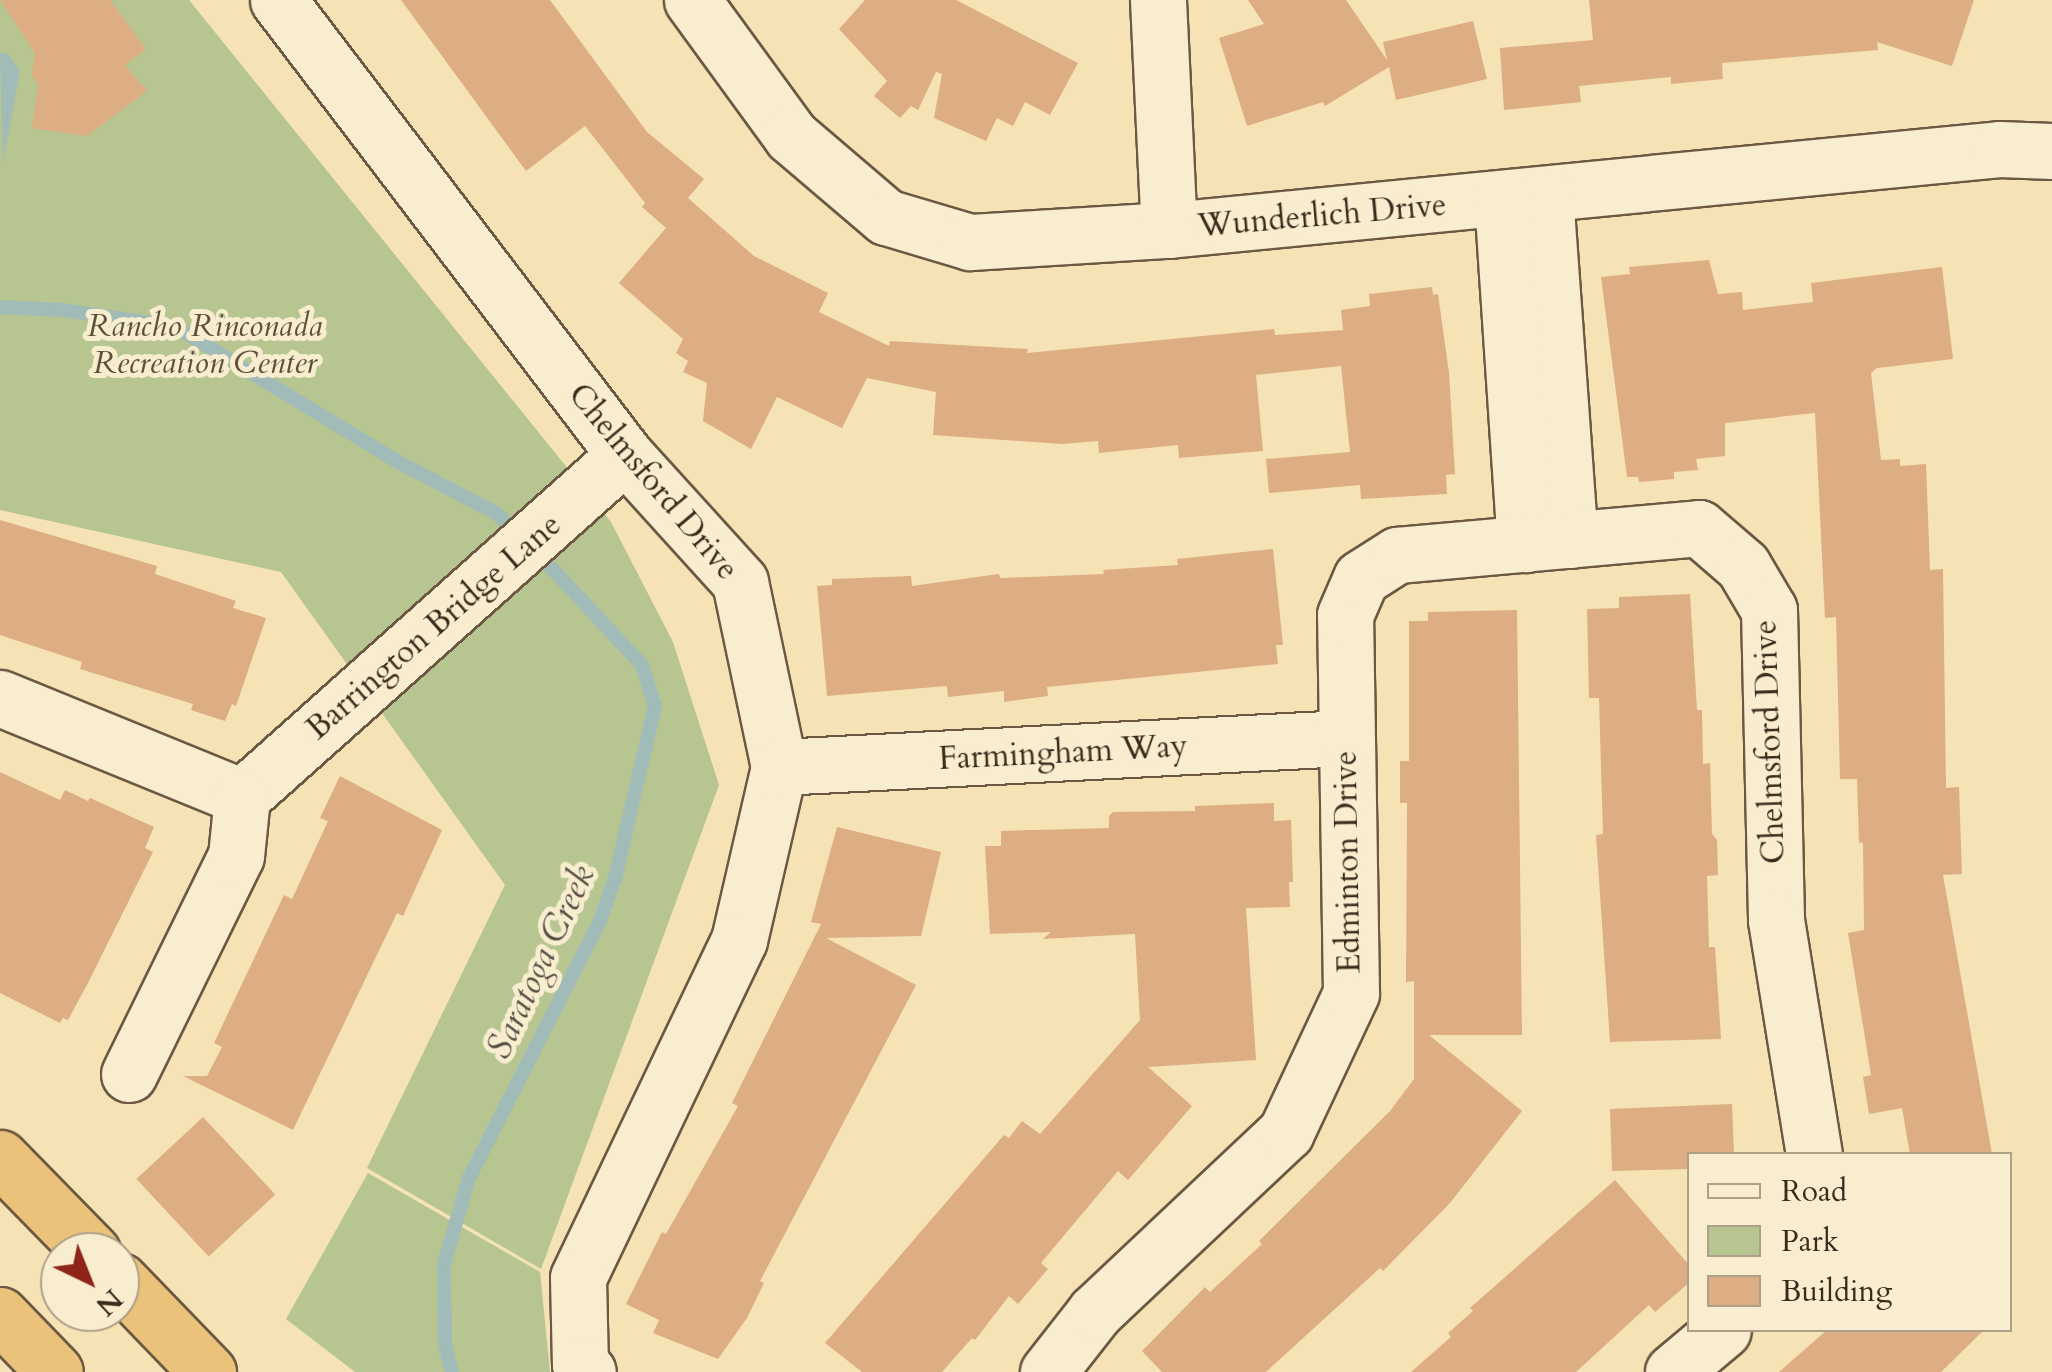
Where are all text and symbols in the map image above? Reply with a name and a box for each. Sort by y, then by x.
street label: Wunderlich Drive [1196,186,1448,246]
park label: Rancho Rinconada Recreation Center [87,308,323,383]
street label: Chelmsford Drive [560,376,746,588]
street label: Barrington Bridge Lane [299,506,569,748]
street label: Chelmsford Drive [1747,619,1793,865]
street label: Farmingham Way [938,727,1188,779]
street label: Edminton Drive [1327,750,1369,974]
water label: Saratoga Creek [478,859,604,1065]
legend [1687,1152,2012,1332]
text: Road [1781,1171,1847,1212]
text: Park [1781,1221,1839,1262]
north arrow [40,1232,140,1332]
text: Building [1781,1271,1892,1312]
text: N [87,1280,131,1325]

